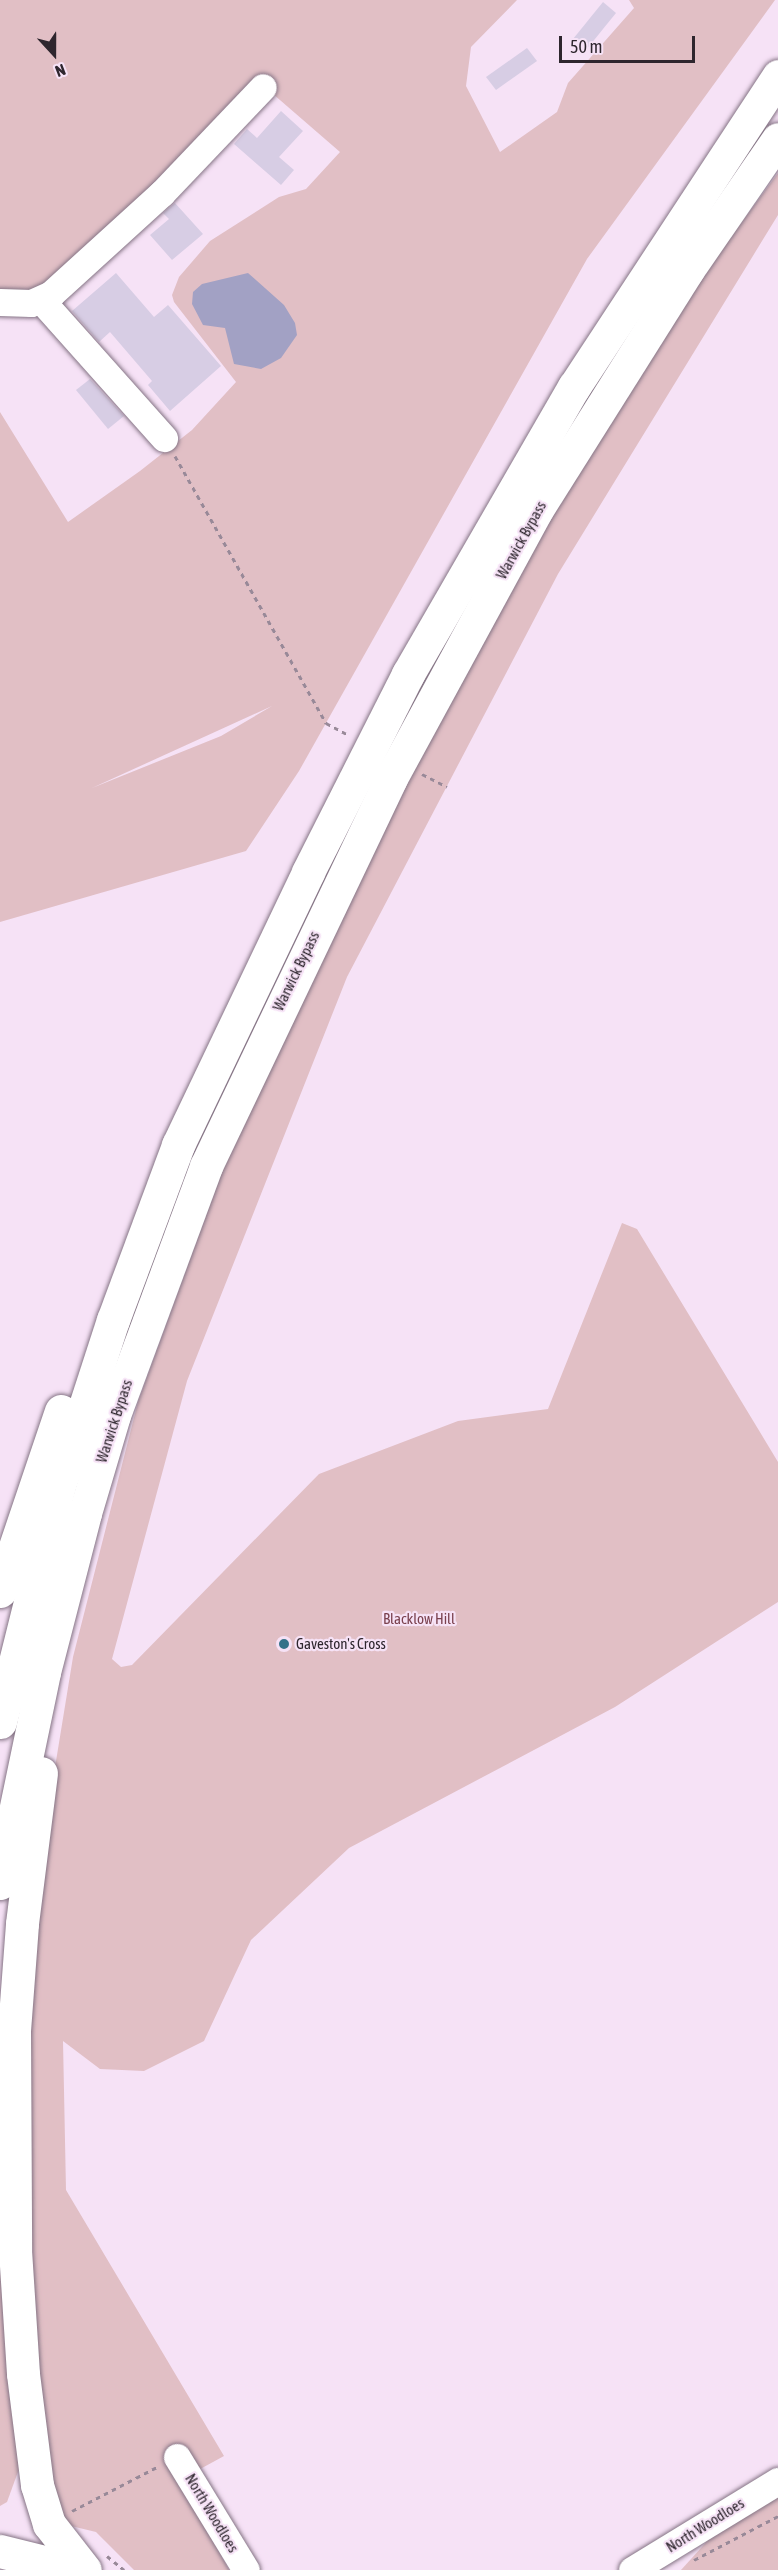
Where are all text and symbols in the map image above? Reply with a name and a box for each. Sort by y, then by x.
north arrow [24,24,84,84]
scale bar [562,24,698,62]
text: 50 m [570,36,602,57]
text: N [53,61,68,81]
street label: Warwick Bypass [492,498,550,582]
street label: Warwick Bypass [269,928,323,1014]
street label: Warwick Bypass [92,1377,136,1465]
park label: Blacklow Hill [383,1610,455,1628]
place label: Gaveston's Cross [296,1635,386,1653]
marker: Gaveston's Cross [277,1637,291,1651]
street label: North Woodloes [182,2470,242,2556]
street label: North Woodloes [663,2494,747,2556]

